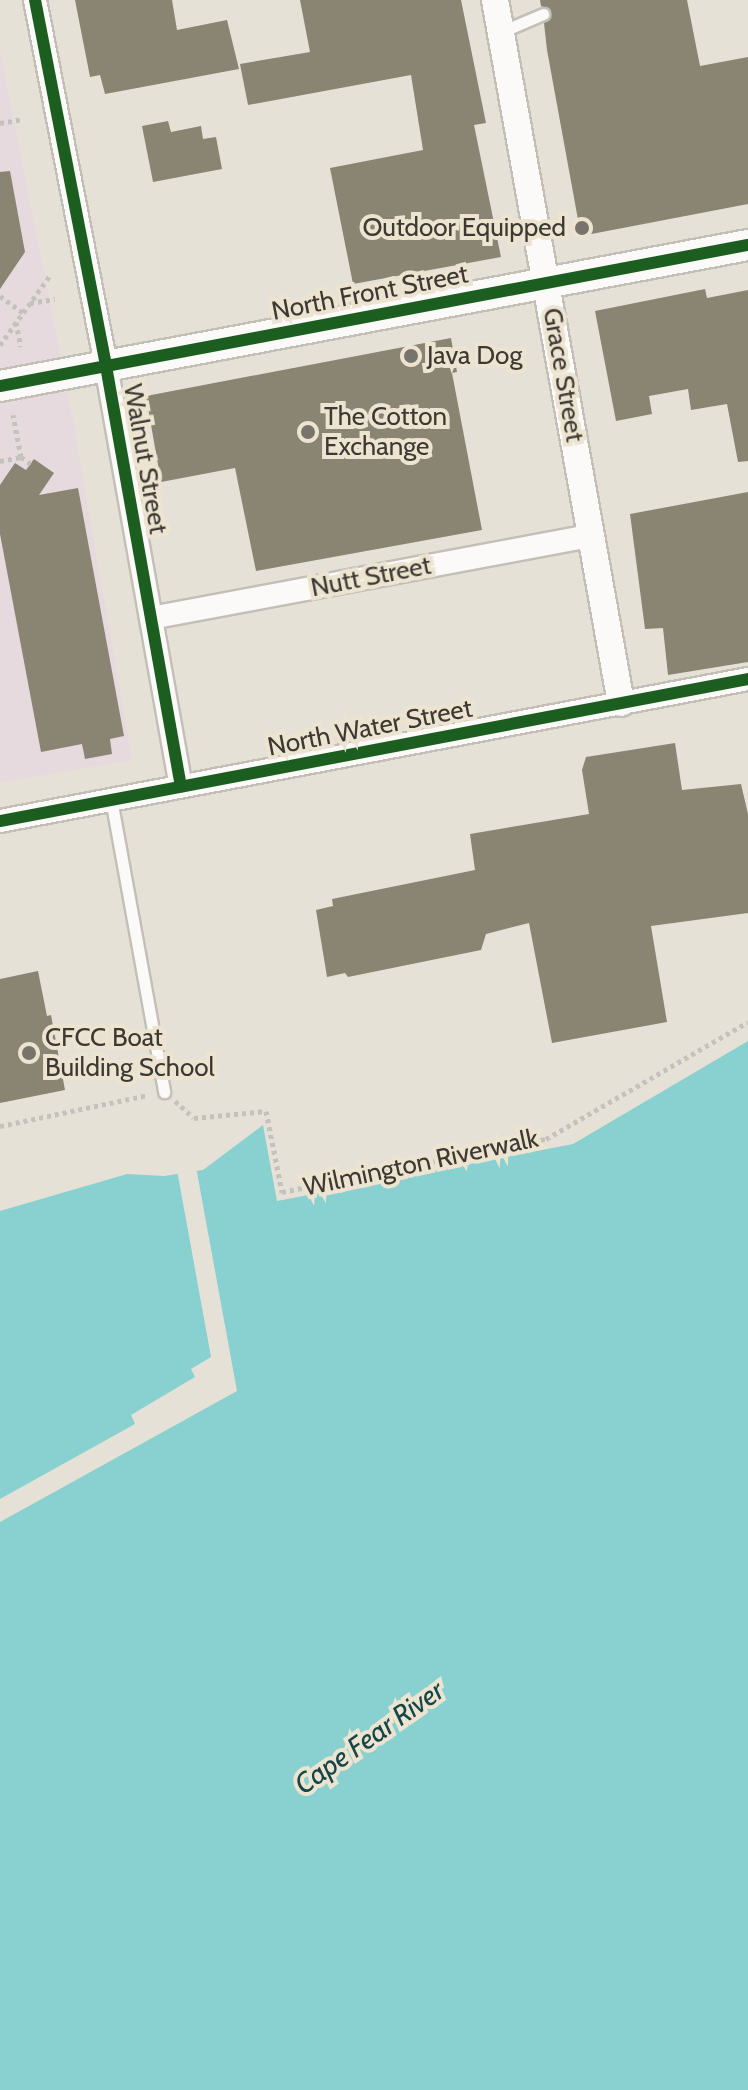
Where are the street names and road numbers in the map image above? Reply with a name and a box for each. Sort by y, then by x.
street label: North Front Street [269,259,471,327]
street label: Grace Street [536,306,590,444]
street label: Walnut Street [116,382,174,536]
street label: Nutt Street [308,550,434,604]
street label: North Water Street [265,693,475,763]
street label: Wilmington Riverwalk [301,1123,541,1203]

